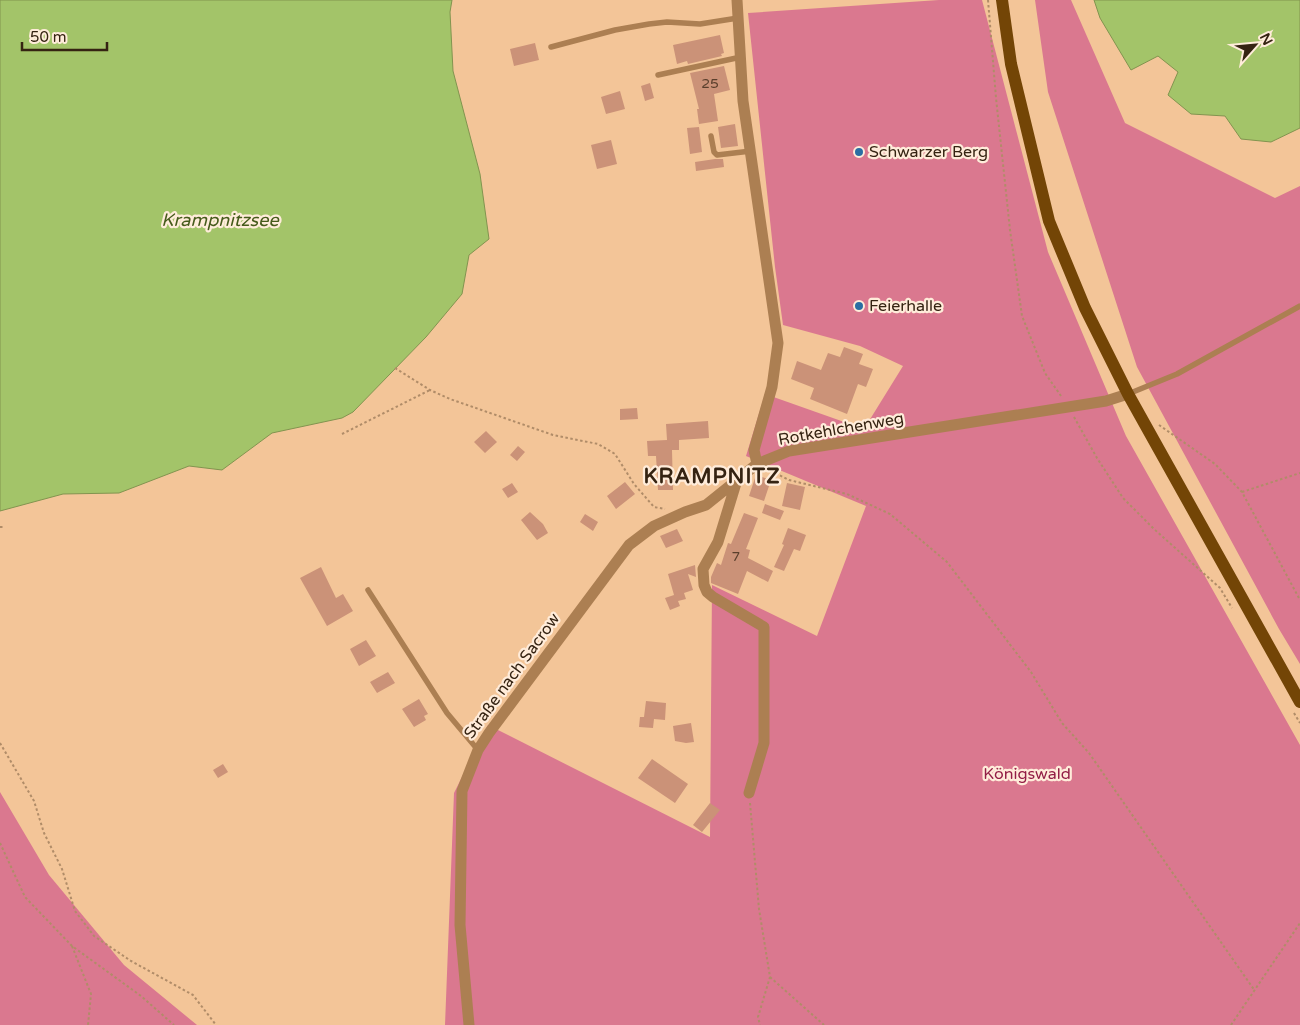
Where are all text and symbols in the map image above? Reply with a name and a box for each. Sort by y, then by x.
scale bar [22,20,108,52]
north arrow [1230,20,1280,70]
text: 50 m [30,28,67,46]
text: N [1256,30,1276,48]
house number: 25 [701,75,719,92]
place label: Schwarzer Berg [869,142,988,162]
marker: Schwarzer Berg [853,146,865,158]
water label: Krampnitzsee [161,209,279,231]
place label: Feierhalle [869,296,942,316]
marker: Feierhalle [853,300,865,312]
street label: Rotkehlchenweg [777,408,905,450]
district label: KRAMPNITZ [643,464,781,489]
house number: 7 [732,548,740,565]
street label: Straße nach Sacrow [460,609,564,743]
park label: Königswald [983,764,1071,784]

